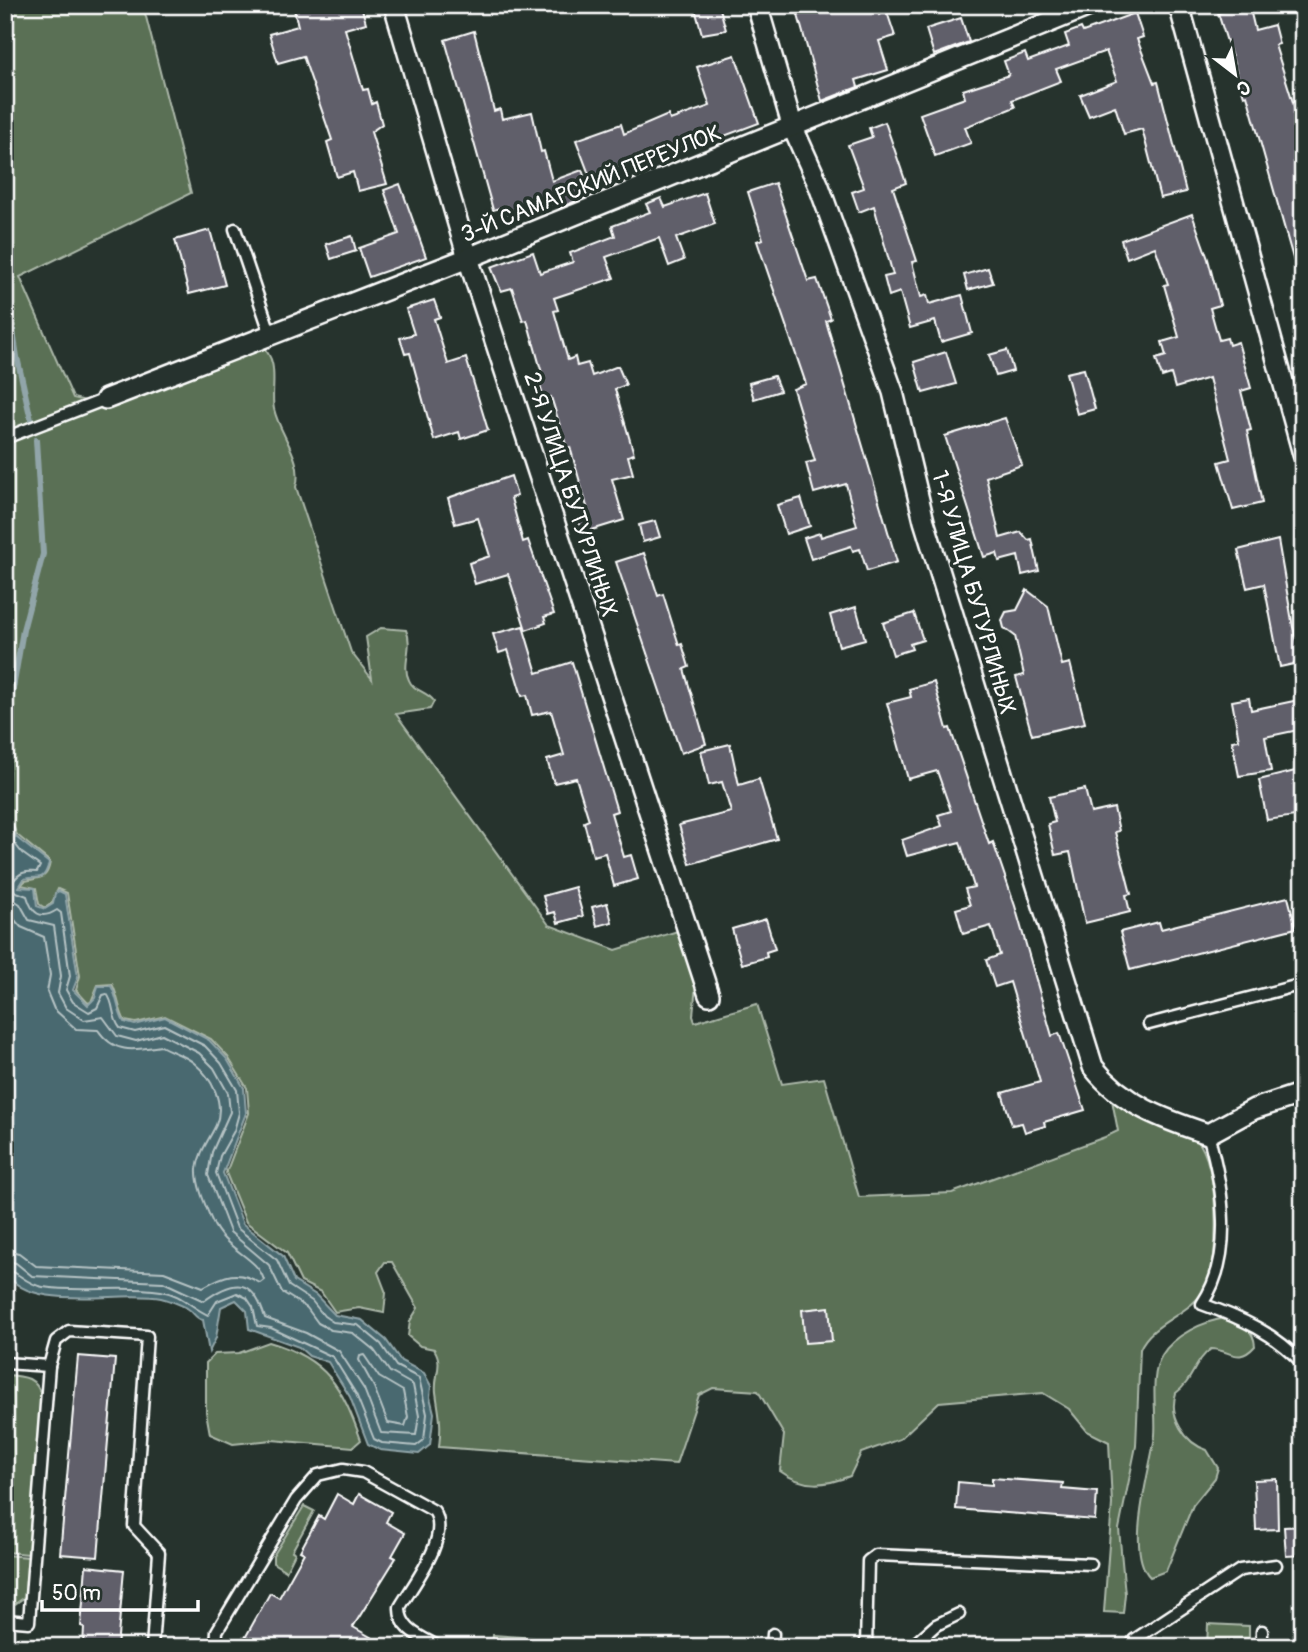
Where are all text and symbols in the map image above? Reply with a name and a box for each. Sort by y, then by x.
north arrow [1200,38,1270,108]
text: С [1232,74,1254,101]
street label: 3-Й САМАРСКИЙ ПЕРЕУЛОК [457,118,726,249]
street label: 2-Я УЛИЦА БУТУРЛИНЫХ [517,368,624,620]
street label: 1-Я УЛИЦА БУТУРЛИНЫХ [925,467,1022,717]
scale bar [42,1568,198,1612]
text: 50 m [52,1580,101,1607]

